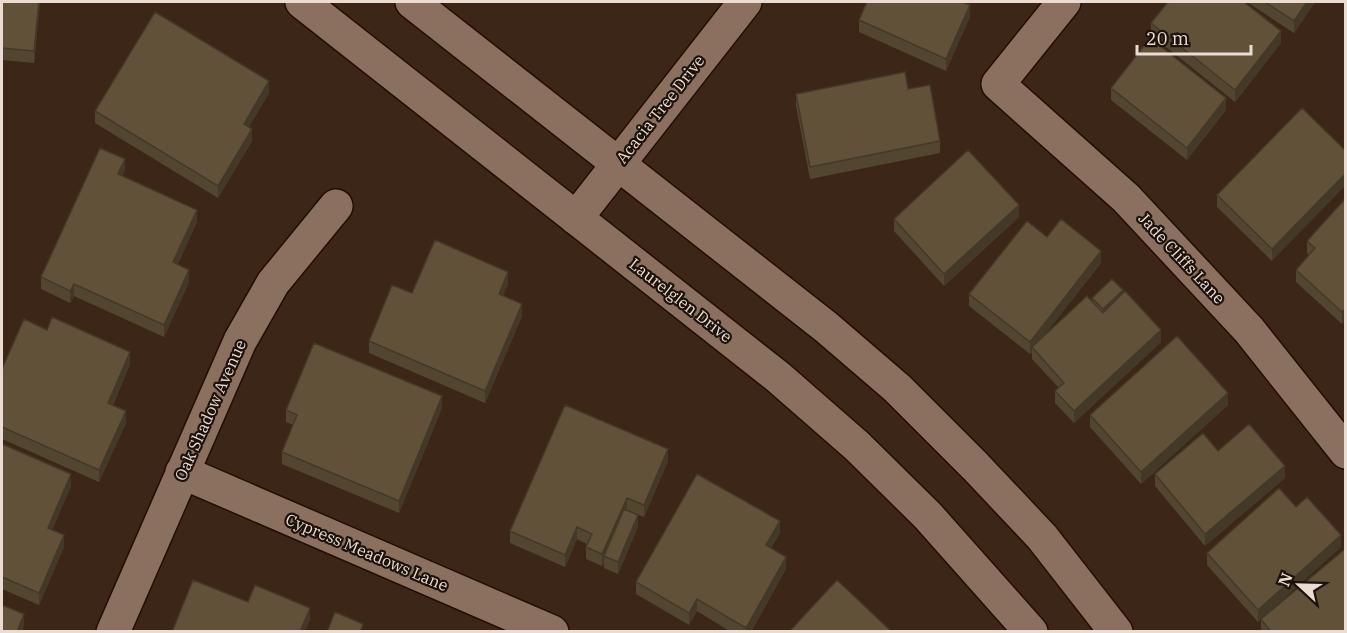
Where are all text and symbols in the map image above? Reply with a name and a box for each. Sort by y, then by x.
scale bar [1137,18,1251,56]
text: 20 m [1146,27,1189,50]
street label: Acacia Tree Drive [611,51,709,167]
street label: Jade Cliffs Lane [1135,208,1229,308]
street label: Laurelglen Drive [626,254,736,346]
street label: Oak Shadow Avenue [170,336,250,484]
street label: Cypress Meadows Lane [283,509,451,595]
north arrow [1269,555,1329,615]
text: N [1273,570,1297,589]

